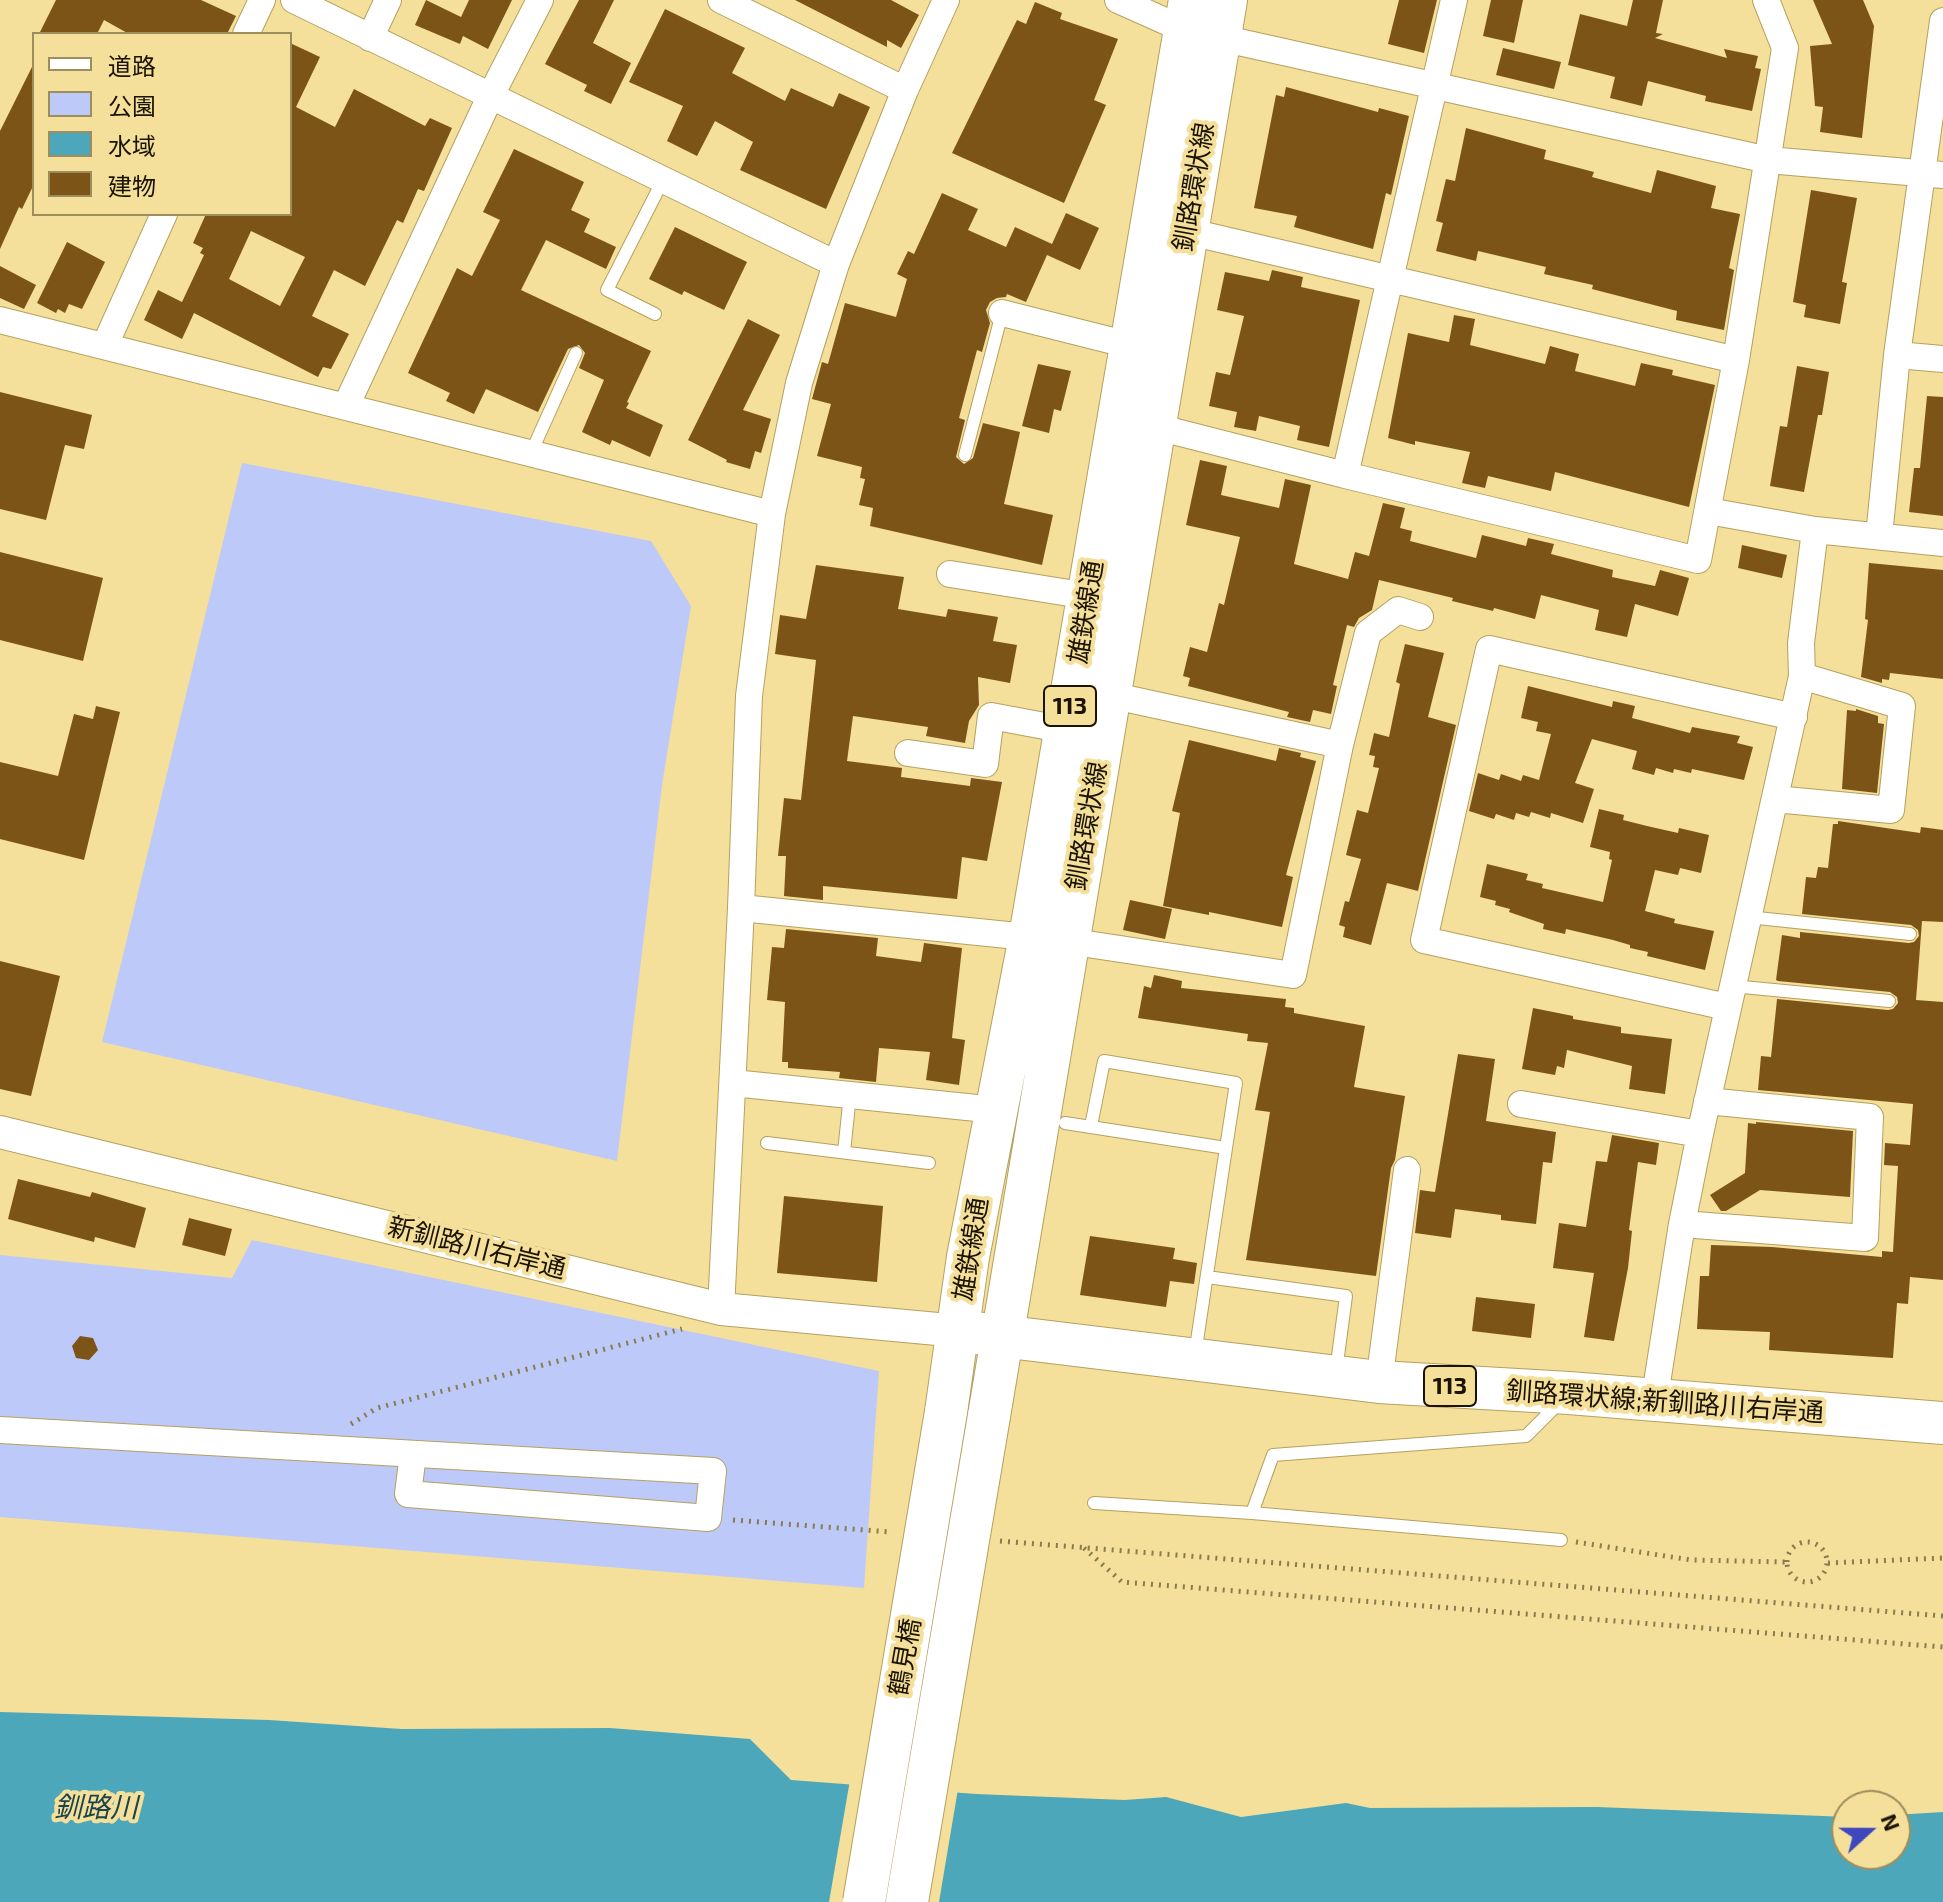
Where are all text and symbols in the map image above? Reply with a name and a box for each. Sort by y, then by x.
legend [32,32,292,216]
text: 道路 [108,51,156,80]
text: 公園 [108,91,156,120]
street label: 釧路環状線 [1167,120,1221,254]
text: 水域 [108,131,156,160]
text: 建物 [108,171,156,200]
street label: 雄鉄線通 [1062,558,1110,666]
road number: 113 [1044,686,1096,726]
street label: 釧路環状線 [1060,759,1114,893]
street label: 雄鉄線通 [947,1195,995,1303]
street label: 新釧路川右岸通 [385,1211,569,1285]
road number: 113 [1424,1366,1476,1406]
street label: 釧路環状線;新釧路川右岸通 [1505,1375,1825,1429]
street label: 鶴見橋 [883,1616,927,1698]
north arrow [1831,1790,1911,1870]
water label: 釧路川 [54,1791,138,1825]
text: N [1877,1810,1907,1834]

